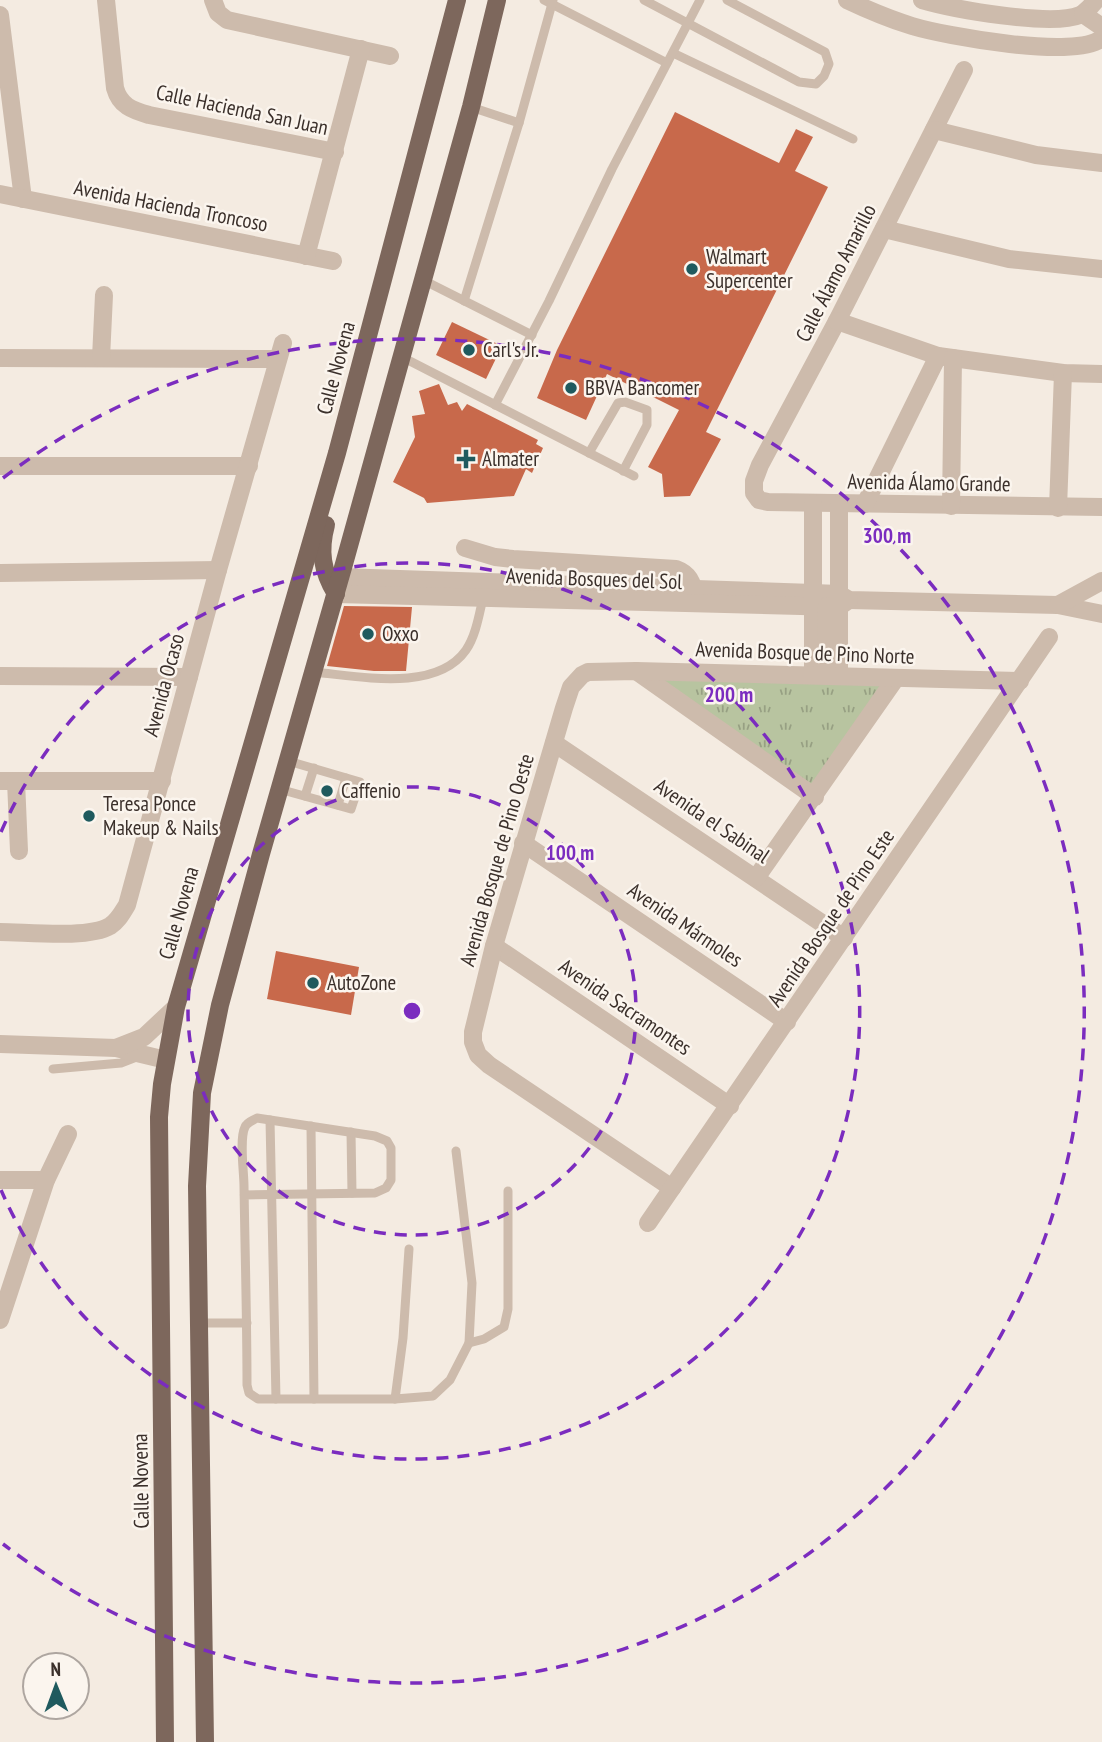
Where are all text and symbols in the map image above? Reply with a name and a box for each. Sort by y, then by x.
street label: Calle Hacienda San Juan [154,78,331,141]
street label: Avenida Hacienda Troncoso [72,173,270,238]
street label: Calle Álamo Amarillo [789,199,882,346]
place label: Walmart Supercenter [706,243,793,294]
marker: Walmart Supercenter [684,261,700,277]
street label: Calle Novena [310,318,361,417]
place label: Carl's Jr. [483,336,539,363]
marker: Carl's Jr. [461,342,477,358]
place label: BBVA Bancomer [585,374,699,401]
marker: BBVA Bancomer [563,380,579,396]
place label: Almater [482,445,539,472]
marker: Almater [456,449,476,469]
street label: Avenida Álamo Grande [847,468,1011,497]
text: 300 m [863,522,911,549]
street label: Avenida Bosques del Sol [505,562,683,595]
place label: Oxxo [382,620,419,647]
marker: Oxxo [360,626,376,642]
street label: Avenida Ocaso [137,630,190,739]
street label: Avenida Bosque de Pino Norte [695,635,915,670]
text: 200 m [705,681,753,708]
street label: Avenida Bosque de Pino Oeste [453,751,540,969]
street label: Avenida el Sabinal [649,772,775,869]
place label: Caffenio [341,777,401,804]
marker: Caffenio [319,783,335,799]
place label: Teresa Ponce Makeup & Nails [103,790,219,841]
marker: Teresa Ponce Makeup & Nails [81,808,97,824]
street label: Avenida Bosque de Pino Este [761,824,900,1012]
text: 100 m [546,839,594,866]
street label: Calle Novena [152,863,205,962]
street label: Avenida Mármoles [623,876,748,973]
street label: Avenida Sacramontes [554,952,697,1061]
place label: AutoZone [327,969,396,996]
marker: AutoZone [305,975,321,991]
centre of rings [400,999,424,1023]
street label: Calle Novena [126,1433,155,1529]
north arrow [21,1651,91,1721]
text: N [50,1657,61,1681]

